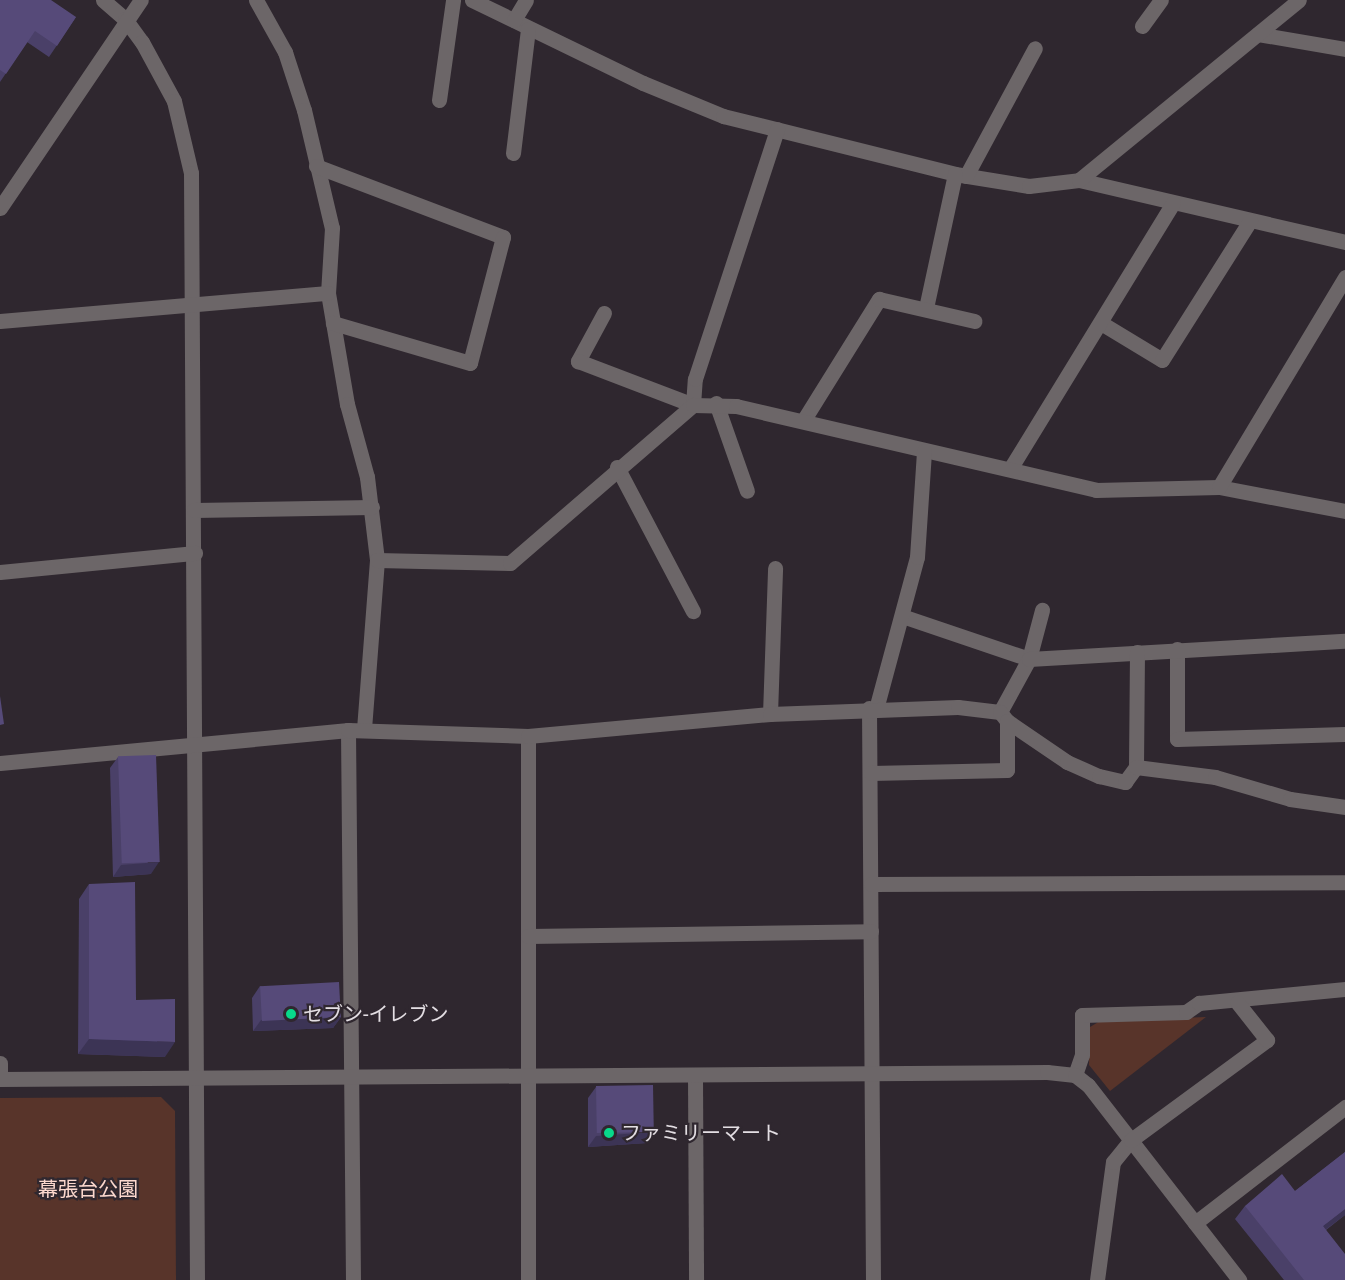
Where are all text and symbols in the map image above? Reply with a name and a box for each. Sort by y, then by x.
place label: セブン-イレブン [303,1002,449,1026]
marker: セブン-イレブン [284,1007,298,1021]
place label: ファミリーマート [621,1121,781,1145]
marker: ファミリーマート [602,1126,616,1140]
park label: 幕張台公園 [38,1177,138,1201]

